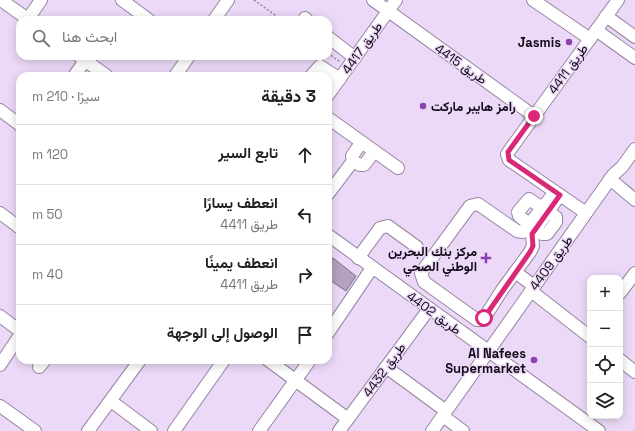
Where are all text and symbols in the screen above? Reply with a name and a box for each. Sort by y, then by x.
search box [16,16,332,60]
street label: طريق 4417 [338,19,386,77]
icon: search [30,27,52,49]
text: ابحث هنا [62,27,117,46]
place label: Jasmis [518,34,561,51]
marker: Jasmis [564,37,574,47]
street label: طريق 4415 [432,40,490,88]
street label: طريق 4411 [544,41,592,97]
text: 3 دقيقة [261,85,316,107]
text: سيرًا · 210 m [32,88,100,105]
place label: رامز هايبر ماركت [431,98,516,115]
marker: رامز هايبر ماركت [418,101,428,111]
route end [525,107,543,125]
text: تابع السير [218,143,278,162]
icon: ahead [294,144,316,166]
text: 120 m [32,146,68,163]
text: انعطف يسارًا [203,193,278,212]
icon: left [294,204,316,226]
text: 50 m [32,206,63,223]
text: طريق 4411 [220,216,278,233]
street label: طريق 4409 [525,232,577,294]
place label: مركز بنك البحرين الوطني الصحي [388,243,477,277]
marker: مركز بنك البحرين الوطني الصحي [480,252,492,264]
text: انعطف يمينًا [205,253,278,272]
icon: right [294,264,316,286]
text: 40 m [32,266,63,283]
map controls [587,275,623,419]
button: + [587,275,623,311]
text: طريق 4411 [220,276,278,293]
street label: طريق 4402 [403,288,465,338]
route start [475,309,493,327]
button: − [587,311,623,347]
text: الوصول إلى الوجهة [167,323,278,342]
icon: arrive [294,324,316,346]
street label: طريق 4432 [359,340,409,400]
place label: Al Nafees Supermarket [445,345,526,377]
button: locate [587,347,623,383]
marker: Al Nafees Supermarket [529,355,539,365]
button: layers [587,383,623,419]

